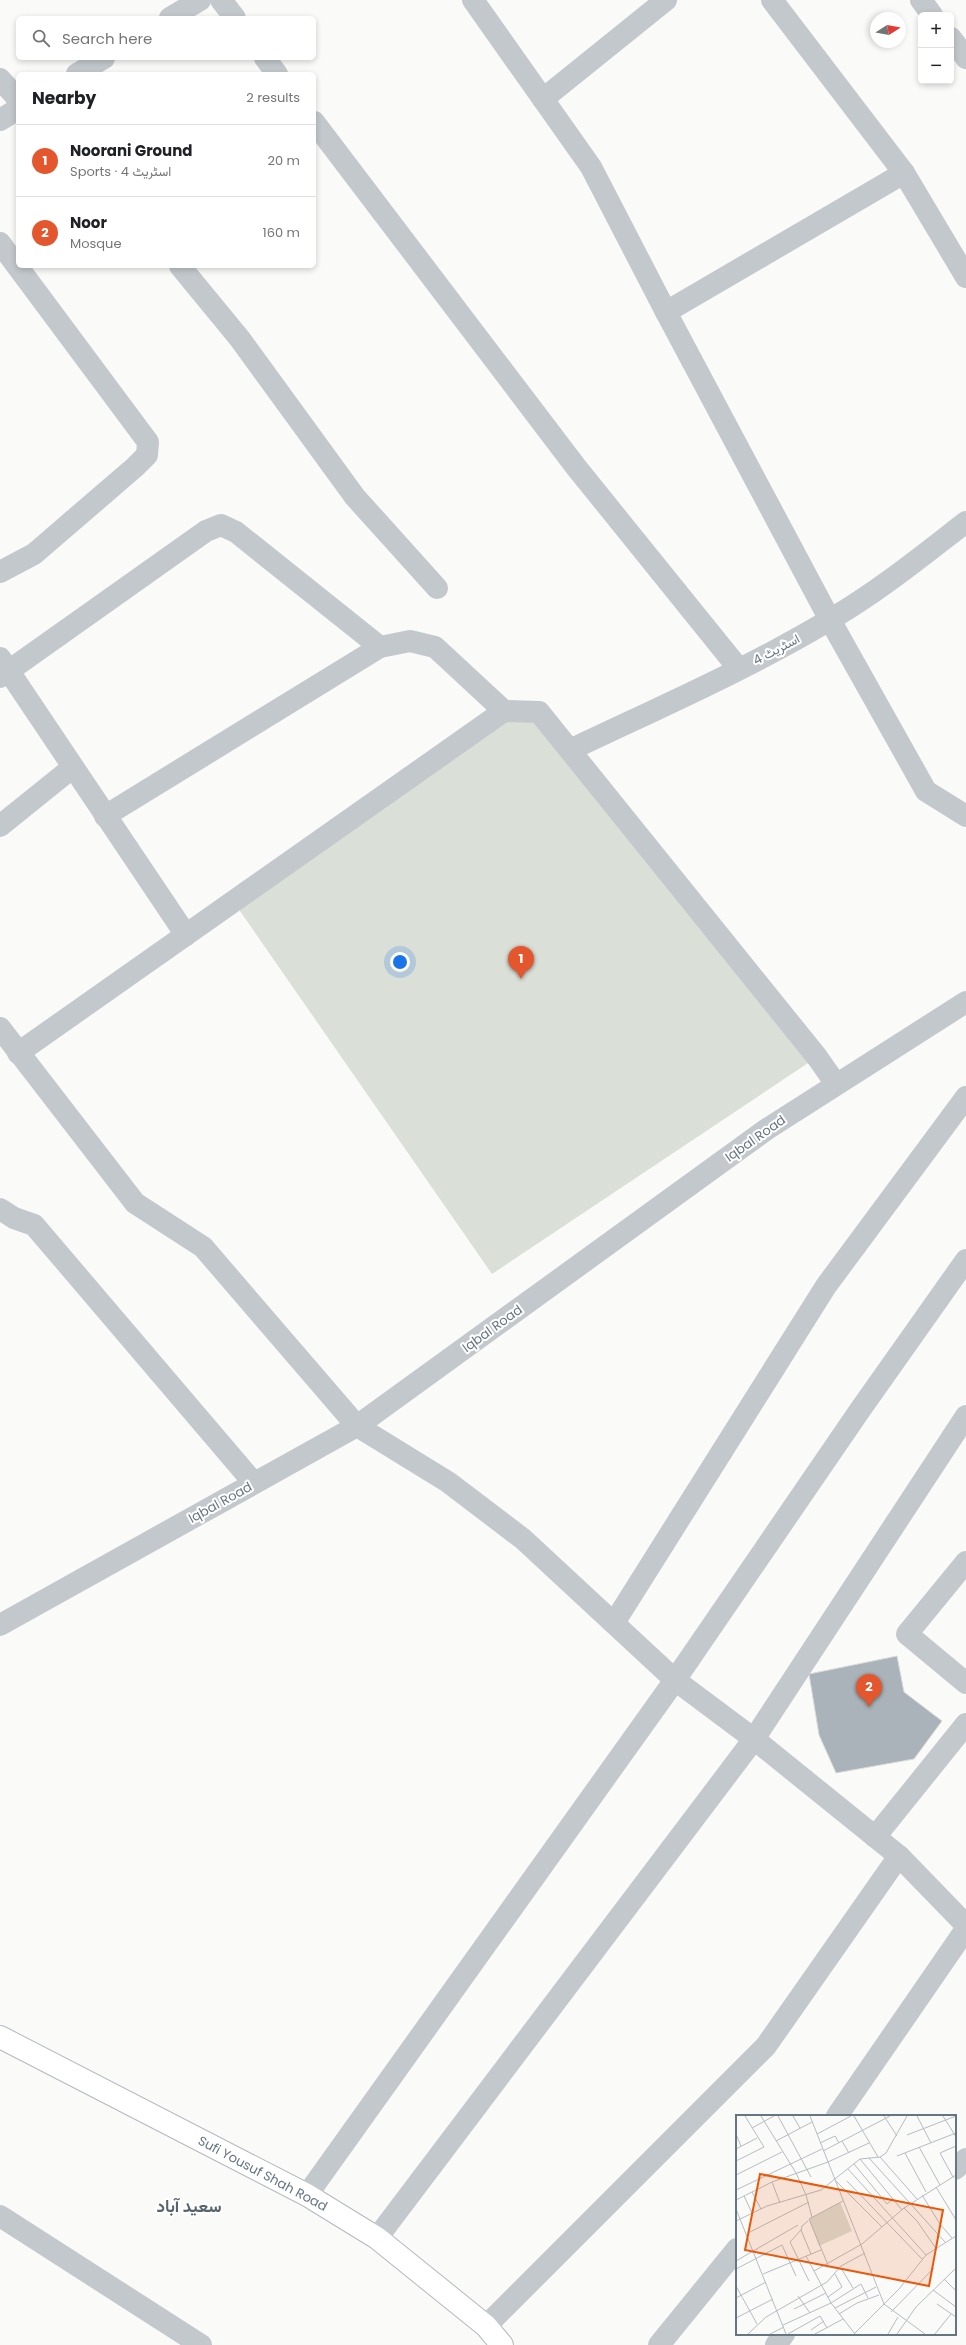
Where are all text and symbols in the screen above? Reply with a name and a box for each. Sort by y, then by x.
north arrow [870,12,906,48]
map controls [918,12,954,84]
button: + [918,12,954,48]
search box [16,16,316,60]
icon: search [30,27,52,49]
text: Search here [62,28,152,49]
button: − [918,48,954,84]
text: Nearby [32,86,96,110]
text: 2 results [246,88,300,107]
text: Noorani Ground [70,140,193,161]
text: 1 [43,151,47,170]
text: 20 m [267,151,300,170]
text: Sports · اسٹریٹ 4 [70,162,171,181]
text: Noor [70,212,107,233]
text: 2 [41,223,49,242]
text: 160 m [263,223,300,242]
text: Mosque [70,234,121,253]
street label: اسٹریٹ 4 [749,629,803,670]
pin: 1 [508,946,534,979]
your location [390,952,410,972]
street label: Iqbal Road [721,1111,789,1166]
street label: Iqbal Road [458,1300,526,1357]
street label: Iqbal Road [185,1477,255,1528]
pin: 2 [856,1674,882,1707]
inset map [736,2115,956,2335]
street label: Sufi Yousuf Shah Road [195,2131,331,2216]
district label: سعید آباد [156,2194,222,2218]

